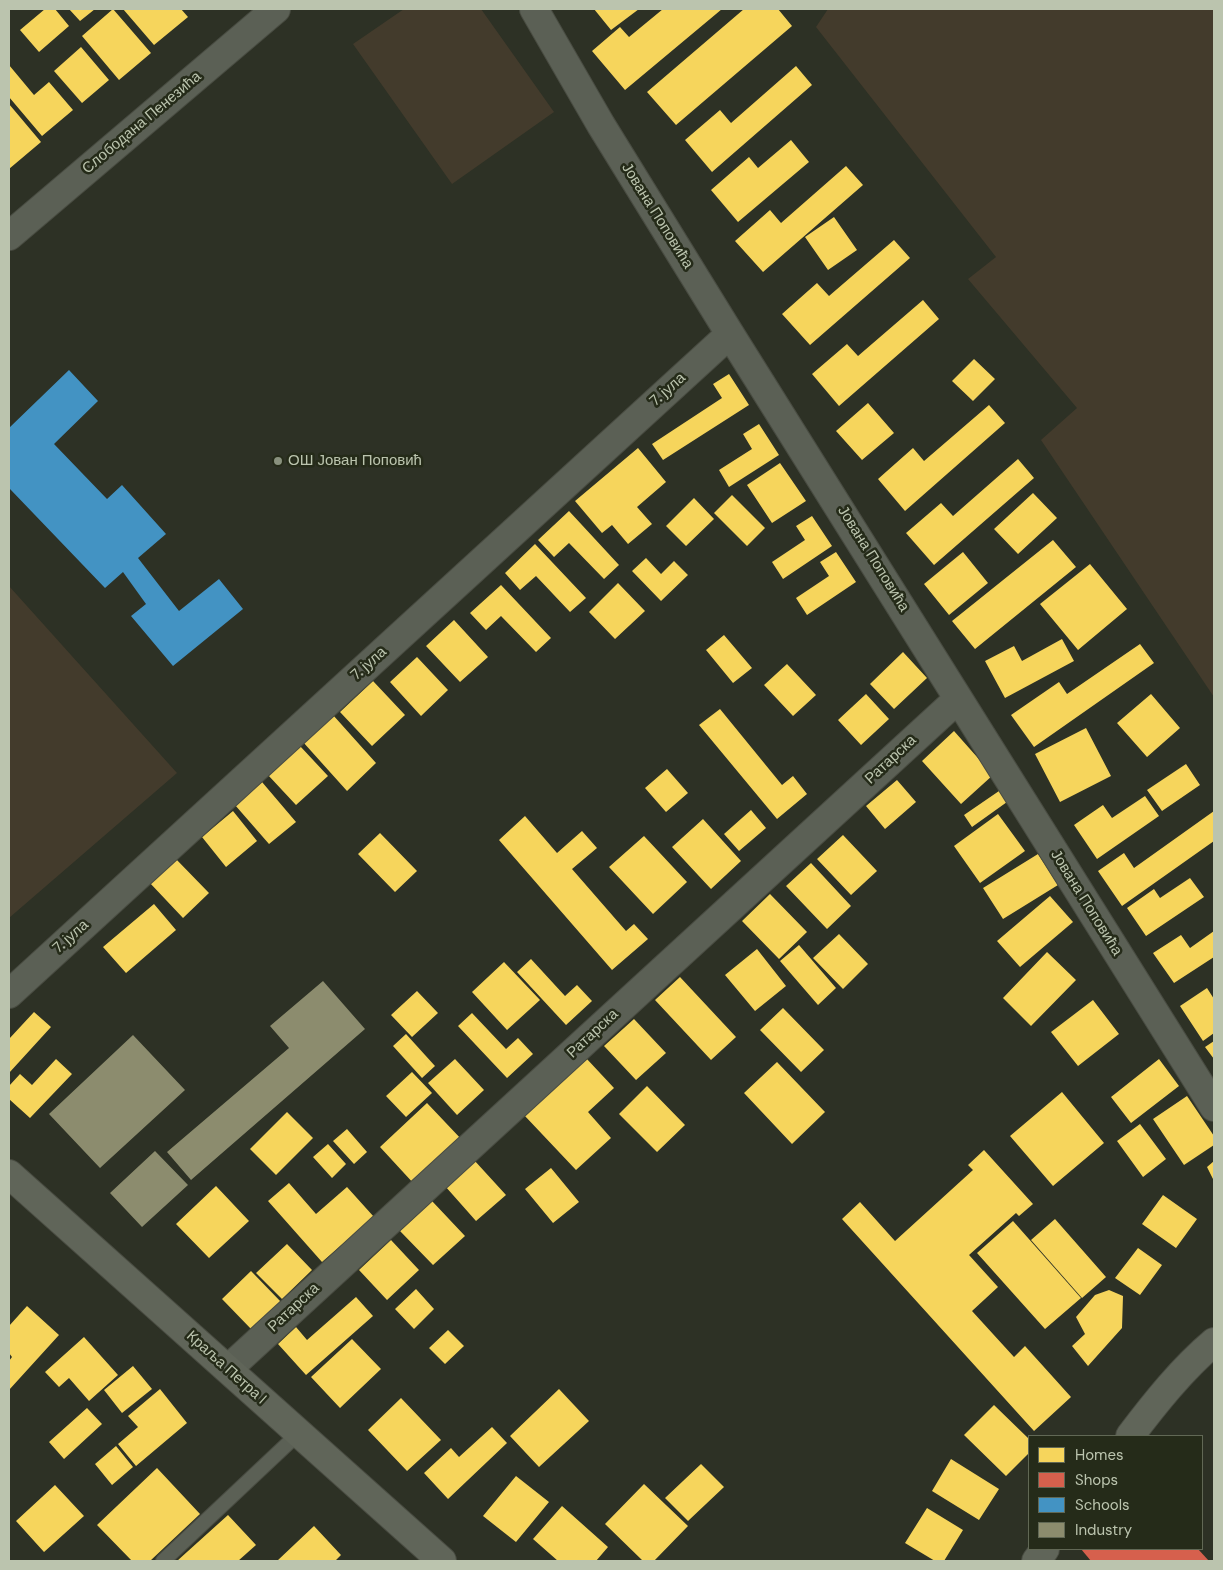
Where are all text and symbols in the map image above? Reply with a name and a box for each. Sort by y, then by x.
street label: Слободана Пенезића [79,68,205,178]
street label: Јована Поповића [617,160,697,272]
street label: 7. јула [646,369,690,411]
place label: ОШ Јован Поповић [288,452,422,470]
marker: ОШ Јован Поповић [272,455,284,467]
street label: Јована Поповића [833,503,913,615]
street label: 7. јула [347,643,391,685]
street label: Ратарска [862,732,920,788]
street label: Јована Поповића [1046,847,1126,959]
street label: 7. јула [49,916,93,958]
street label: Ратарска [564,1006,622,1062]
street label: Ратарска [265,1280,323,1336]
street label: Краља Петра I [182,1328,270,1408]
legend [1028,1435,1203,1550]
text: Homes [1075,1445,1124,1465]
text: Shops [1075,1470,1118,1490]
text: Schools [1075,1495,1130,1515]
text: Industry [1075,1520,1132,1540]

